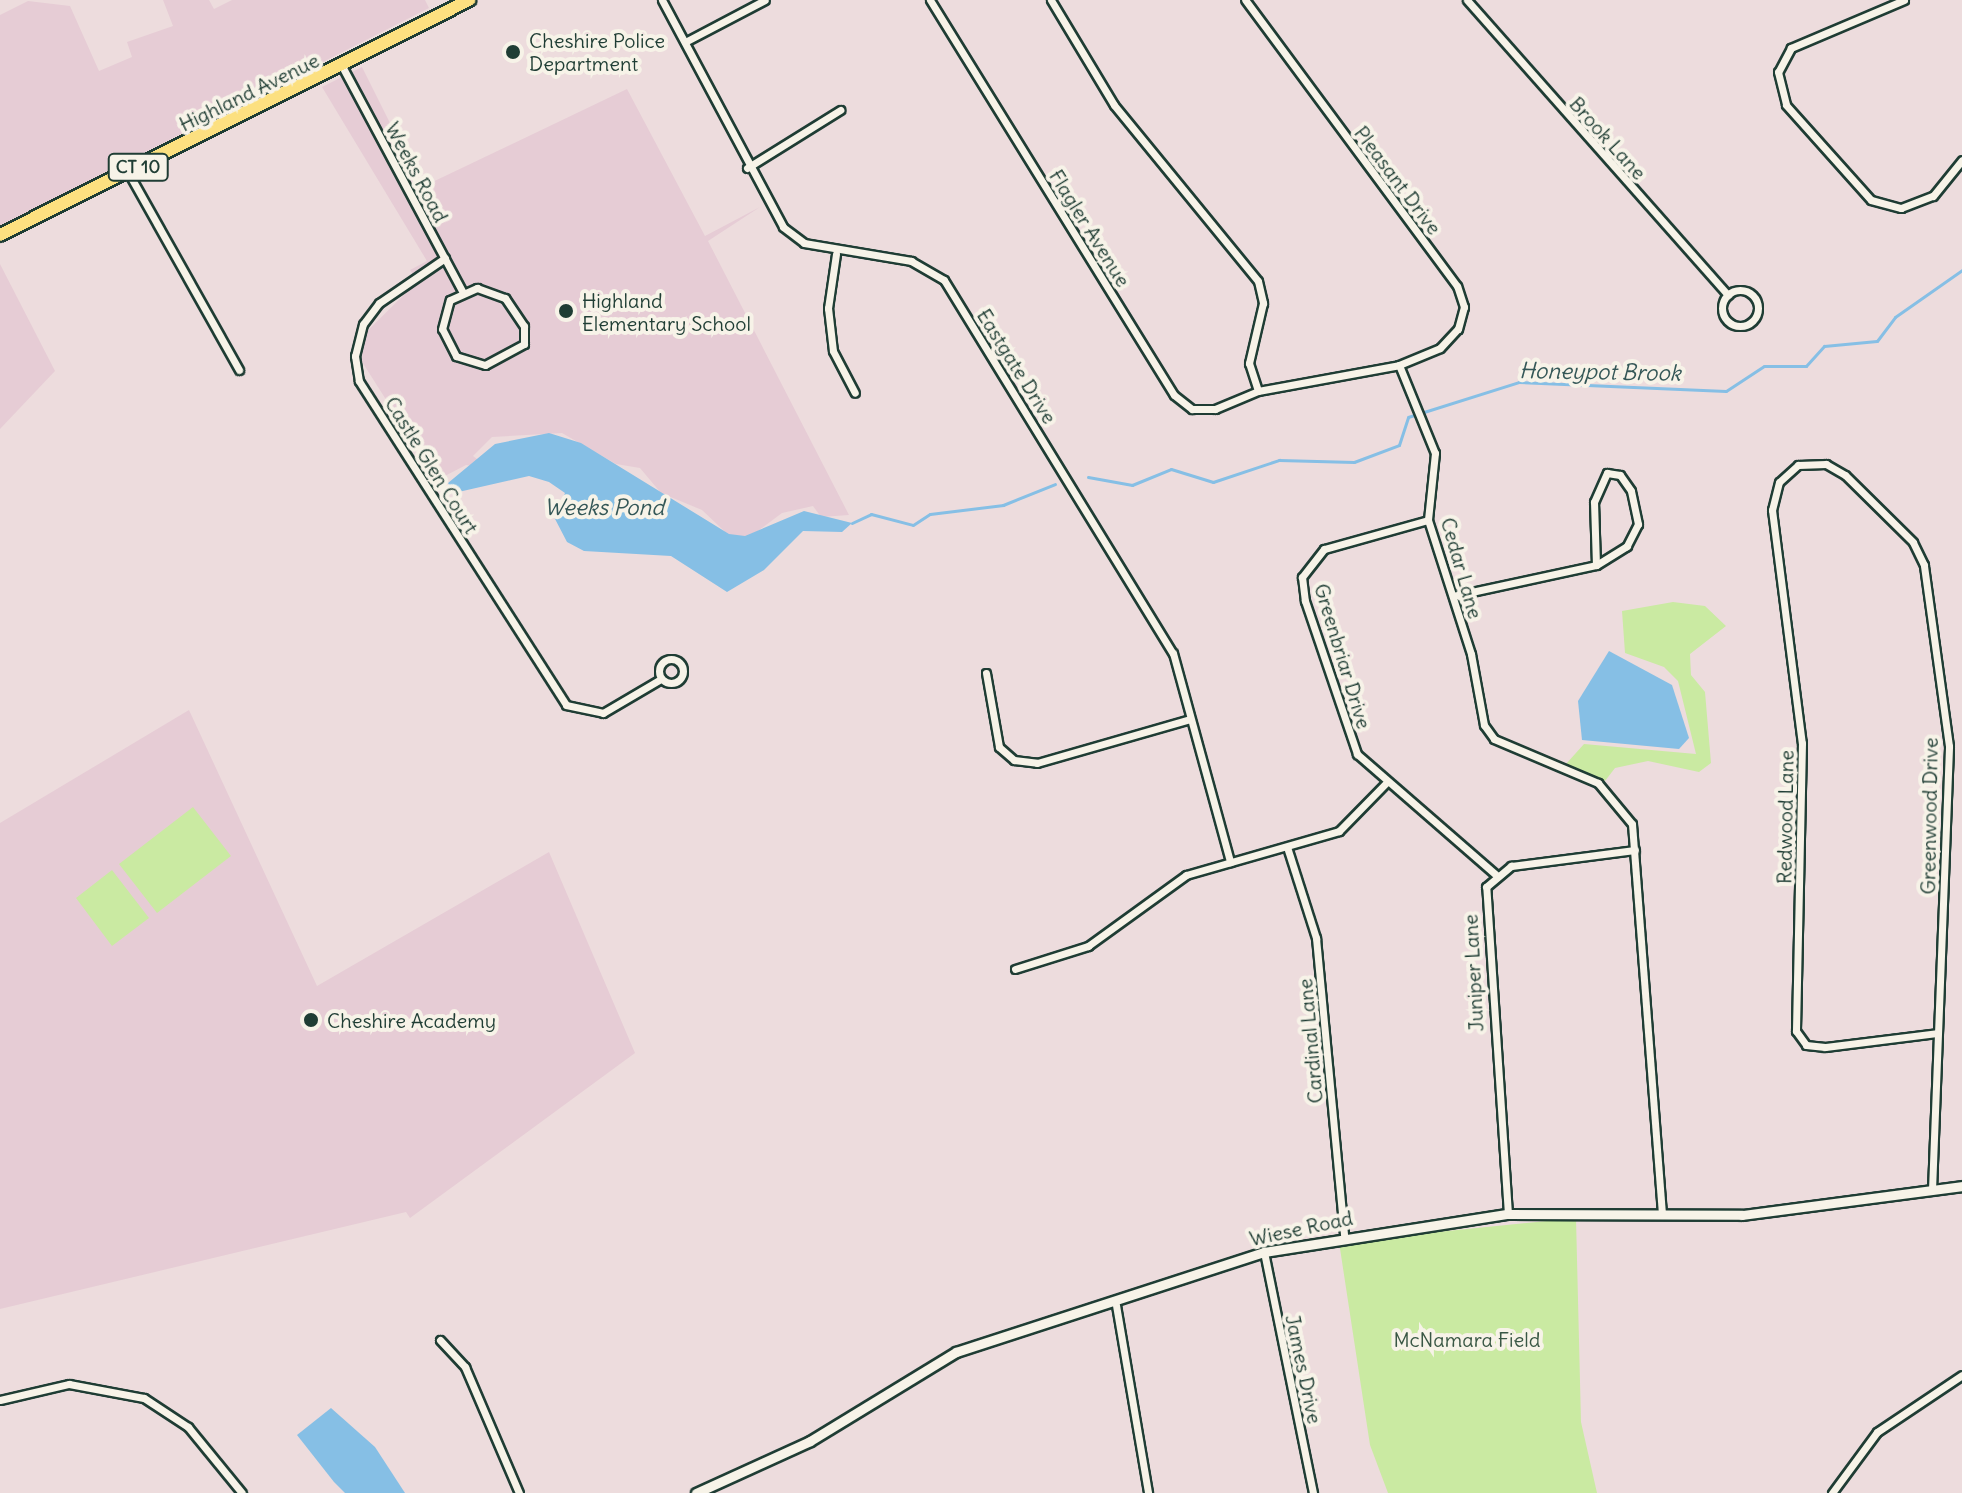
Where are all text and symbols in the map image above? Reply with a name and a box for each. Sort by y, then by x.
place label: Cheshire Police Department [529,28,665,75]
marker: Cheshire Police Department [504,43,522,61]
street label: Highland Avenue [175,48,323,136]
street label: Brook Lane [1565,92,1651,184]
street label: Weeks Road [381,118,453,226]
street label: Pleasant Drive [1349,121,1447,239]
road number: CT 10 [106,153,170,181]
street label: Flagler Avenue [1044,165,1136,291]
place label: Highland Elementary School [582,288,751,335]
marker: Highland Elementary School [557,302,575,320]
street label: Eastgate Drive [972,304,1062,428]
water label: Honeypot Brook [1519,357,1681,387]
street label: Castle Glen Court [380,392,484,538]
water label: Weeks Pond [544,495,664,521]
street label: Cedar Lane [1436,515,1488,621]
street label: Greenbriar Drive [1310,581,1376,731]
street label: Greenwood Drive [1916,737,1942,895]
street label: Redwood Lane [1772,750,1798,884]
street label: Juniper Lane [1458,914,1488,1032]
street label: Cardinal Lane [1293,978,1327,1104]
place label: Cheshire Academy [327,1008,496,1032]
marker: Cheshire Academy [302,1011,320,1029]
street label: Wiese Road [1247,1205,1355,1251]
street label: James Drive [1281,1312,1327,1426]
park label: McNamara Field [1393,1327,1541,1351]

